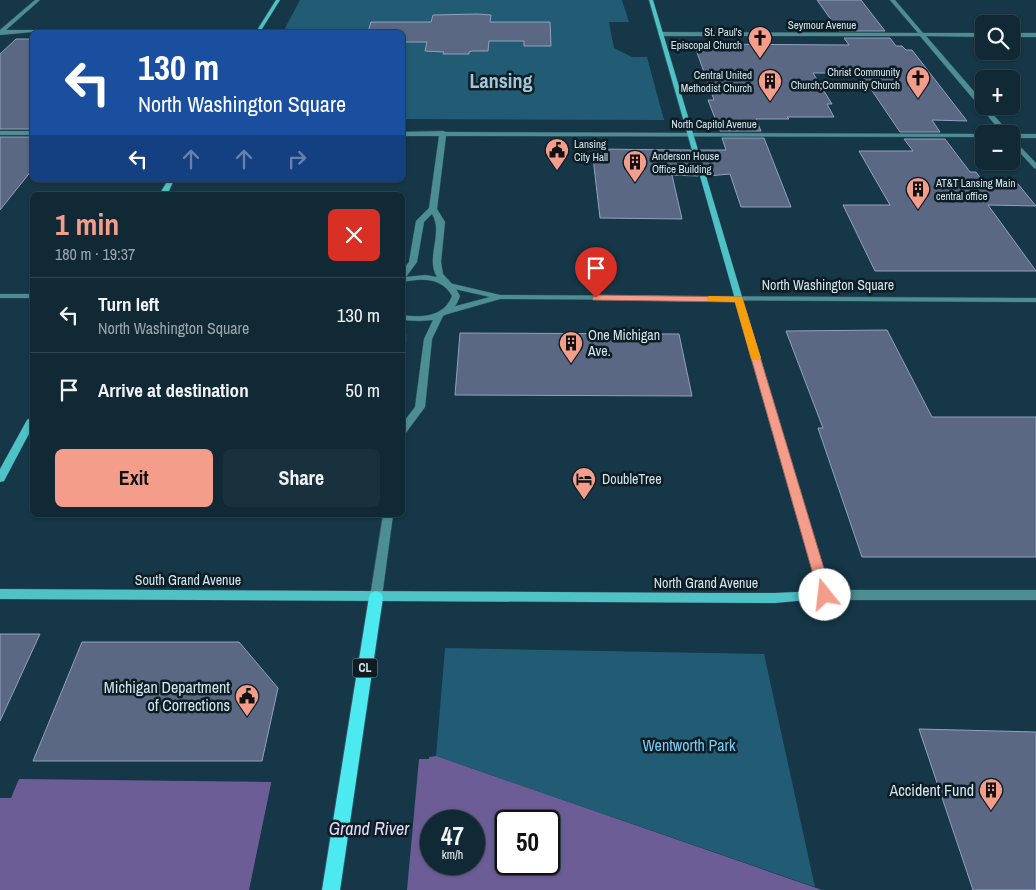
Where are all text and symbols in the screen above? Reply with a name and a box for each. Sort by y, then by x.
map controls [975,15,1020,170]
button: search [975,15,1020,60]
street label: Seymour Avenue [788,18,856,32]
place label: St. Paul's Episcopal Church [671,25,742,52]
church icon: St. Paul's Episcopal Church [747,25,773,59]
text: 130 m [138,44,219,91]
icon: left [55,50,120,115]
place label: Christ Community Church;Community Church [791,65,900,92]
church icon: Christ Community Church;Community Church [905,65,931,99]
district label: Lansing [470,67,532,94]
place label: Central United Methodist Church [681,68,752,95]
building icon: Central United Methodist Church [757,68,783,102]
button: + [975,70,1020,115]
text: North Washington Square [138,89,346,119]
street label: North Capitol Avenue [671,117,757,131]
button: − [975,125,1020,170]
public building icon: Lansing City Hall [544,137,570,171]
place label: Lansing City Hall [574,137,608,164]
icon: left [124,145,152,173]
icon: ahead [177,145,205,173]
icon: ahead [230,145,258,173]
icon: right [283,145,311,173]
building icon: Anderson House Office Building [622,149,648,183]
place label: Anderson House Office Building [651,149,719,176]
building icon: AT&T Lansing Main central office [905,176,931,210]
place label: AT&T Lansing Main central office [935,176,1015,203]
text: 1 min [55,204,119,244]
button: close [328,209,380,261]
text: 180 m · 19:37 [55,243,135,265]
pin [575,247,617,298]
icon: arrive [582,254,610,282]
street label: North Washington Square [762,276,894,294]
text: Turn left [98,291,159,317]
icon: left [55,301,83,329]
text: 130 m [337,302,380,328]
text: North Washington Square [98,317,249,339]
place label: One Michigan Ave. [587,326,660,360]
building icon: One Michigan Ave. [558,330,584,364]
icon: arrive [55,376,83,404]
text: Arrive at destination [98,377,249,403]
text: 50 m [345,377,380,403]
button: Exit [55,449,213,507]
button: Share [223,449,380,507]
hotel icon: DoubleTree [571,466,597,500]
place label: DoubleTree [602,470,662,488]
position arrow [798,568,850,620]
street label: South Grand Avenue [135,571,241,589]
street label: North Grand Avenue [654,574,758,592]
road number: CL [352,658,378,678]
place label: Michigan Department of Corrections [104,676,230,716]
public building icon: Michigan Department of Corrections [234,683,260,717]
park label: Wentworth Park [642,734,736,756]
building icon: Accident Fund [978,777,1004,811]
place label: Accident Fund [888,779,974,801]
speed limit sign: 50 [495,810,560,875]
water label: Grand River [329,816,410,841]
text: 47 [441,819,464,853]
text: km/h [442,847,463,863]

